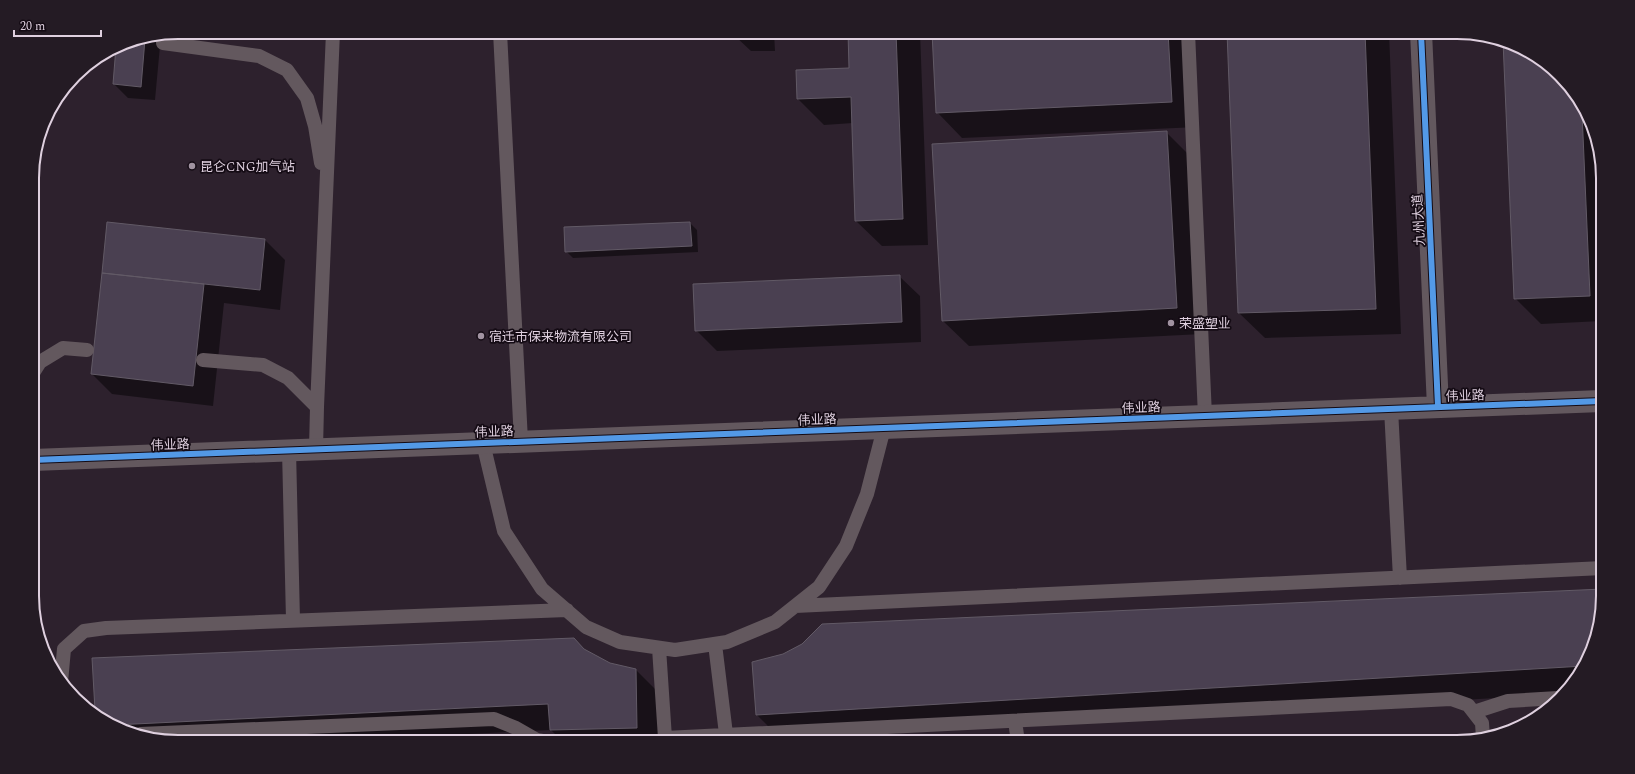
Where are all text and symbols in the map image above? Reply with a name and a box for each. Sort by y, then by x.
scale bar [14,12,101,38]
text: 20 m [20,17,45,36]
place label: 昆仑CNG加气站 [200,157,295,177]
marker: 昆仑CNG加气站 [187,161,197,171]
street label: 九州大道 [1408,193,1430,246]
place label: 荣盛塑业 [1179,314,1231,334]
marker: 荣盛塑业 [1166,318,1176,328]
place label: 宿迁市保来物流有限公司 [489,327,632,347]
marker: 宿迁市保来物流有限公司 [476,331,486,341]
street label: 伟业路 [1445,385,1485,407]
street label: 伟业路 [1121,397,1161,419]
street label: 伟业路 [797,409,837,431]
street label: 伟业路 [474,421,514,443]
street label: 伟业路 [150,434,190,456]

